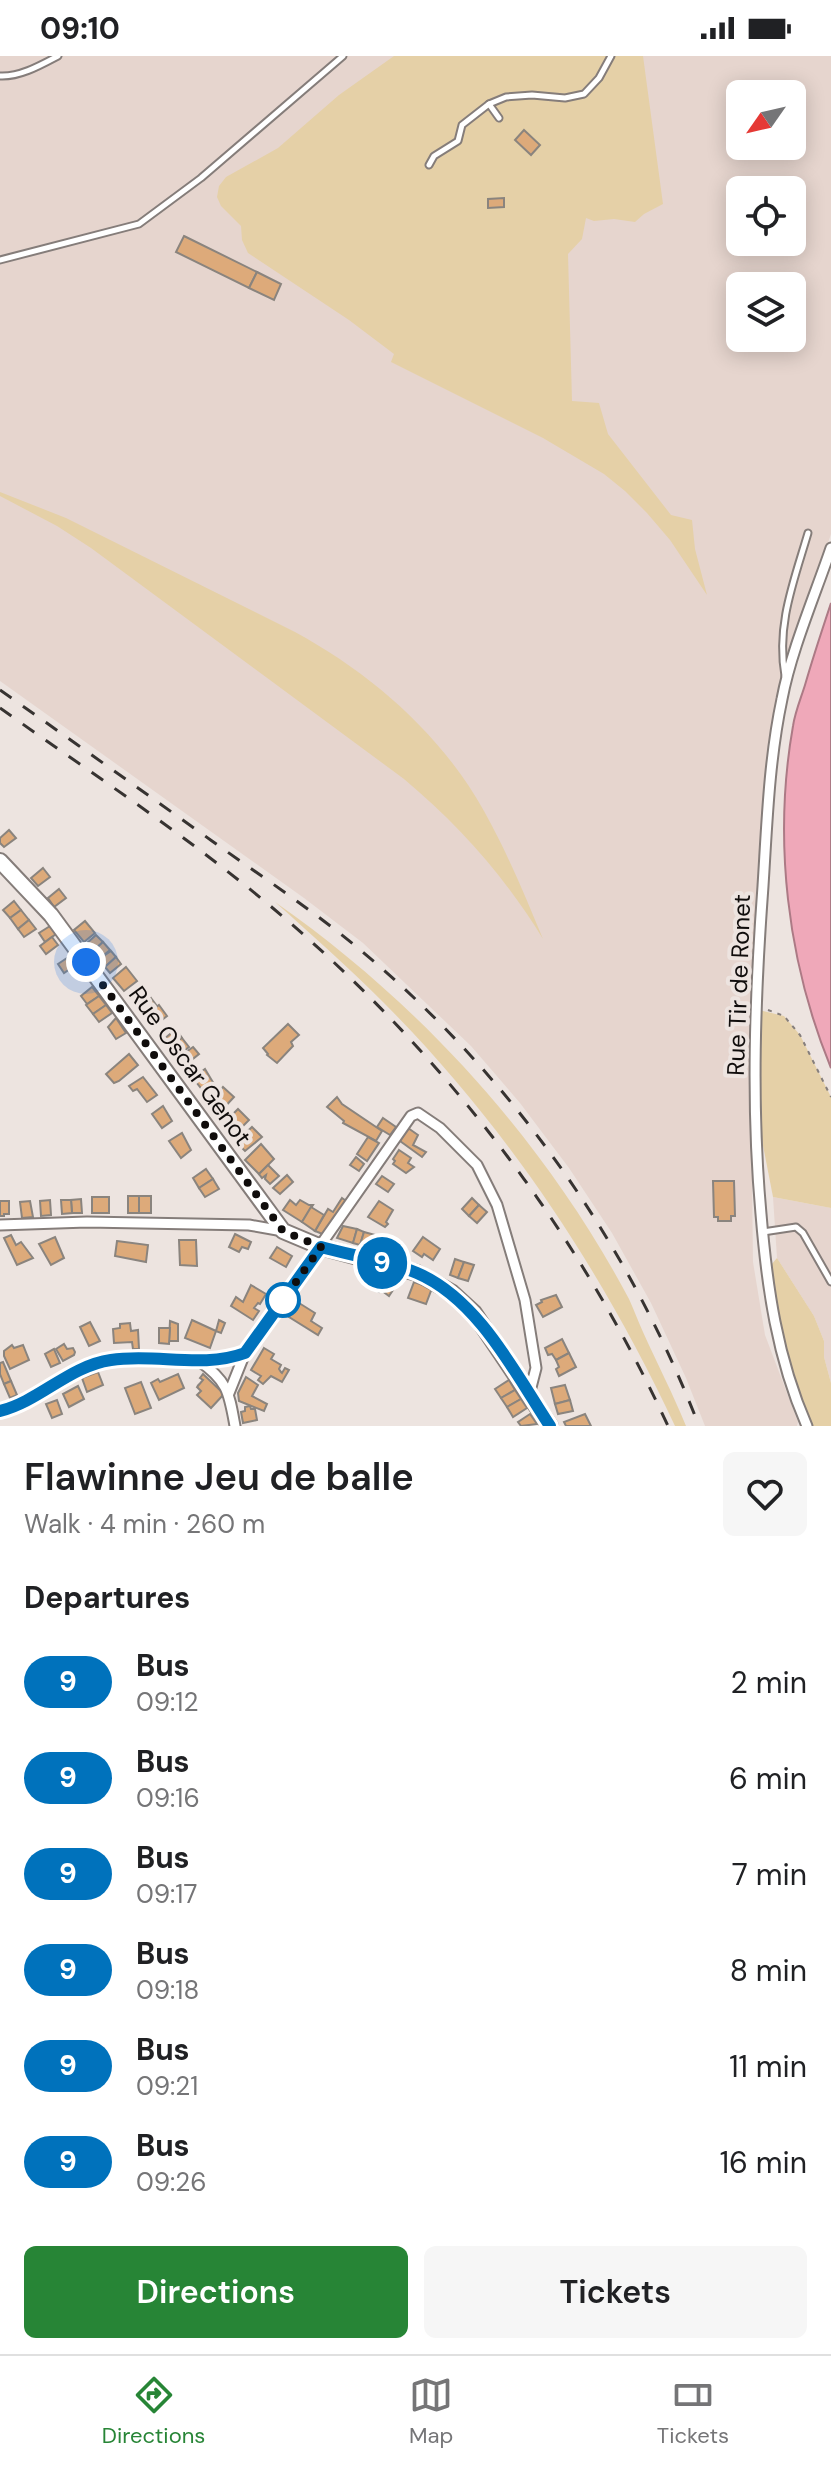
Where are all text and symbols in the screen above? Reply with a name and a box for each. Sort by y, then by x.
text: 09:10 [40,9,120,48]
north arrow [726,80,806,160]
map controls [726,80,806,352]
button: locate [726,176,806,256]
button: layers [726,272,806,352]
street label: Rue Tir de Ronet [720,894,757,1076]
your location [66,942,106,982]
street label: Rue Oscar Genot [122,980,259,1151]
line badge: 9 [356,1237,408,1289]
text: 9 [373,1244,391,1281]
unlabelled marker [266,1283,300,1317]
text: Flawinne Jeu de balle [24,1452,414,1502]
button: heart [723,1452,807,1536]
text: Walk · 4 min · 260 m [24,1507,265,1541]
text: Departures [24,1578,190,1617]
text: Bus [136,1646,190,1685]
text: 9 [59,1663,77,1700]
text: 2 min [731,1663,807,1702]
text: 09:12 [136,1685,198,1719]
text: Bus [136,1742,190,1781]
text: 9 [59,1759,77,1796]
text: 6 min [729,1759,807,1798]
text: 09:16 [136,1781,200,1815]
text: Bus [136,1838,190,1877]
text: 9 [59,1855,77,1892]
text: 7 min [732,1855,807,1894]
text: 09:17 [136,1877,197,1911]
text: Bus [136,1934,190,1973]
text: 9 [59,1951,77,1988]
text: 8 min [730,1951,807,1990]
text: 09:18 [136,1973,199,2007]
text: Bus [136,2030,190,2069]
text: 9 [59,2047,77,2084]
text: 11 min [729,2047,807,2086]
text: 09:21 [136,2069,198,2103]
text: Bus [136,2126,190,2165]
text: 9 [59,2143,77,2180]
text: 16 min [720,2143,807,2182]
text: 09:26 [136,2165,207,2199]
button: Directions [24,2246,408,2338]
button: Tickets [424,2246,807,2338]
tab: Directions [102,2373,205,2450]
tab: Map [409,2373,453,2450]
tab: Tickets [657,2373,729,2450]

